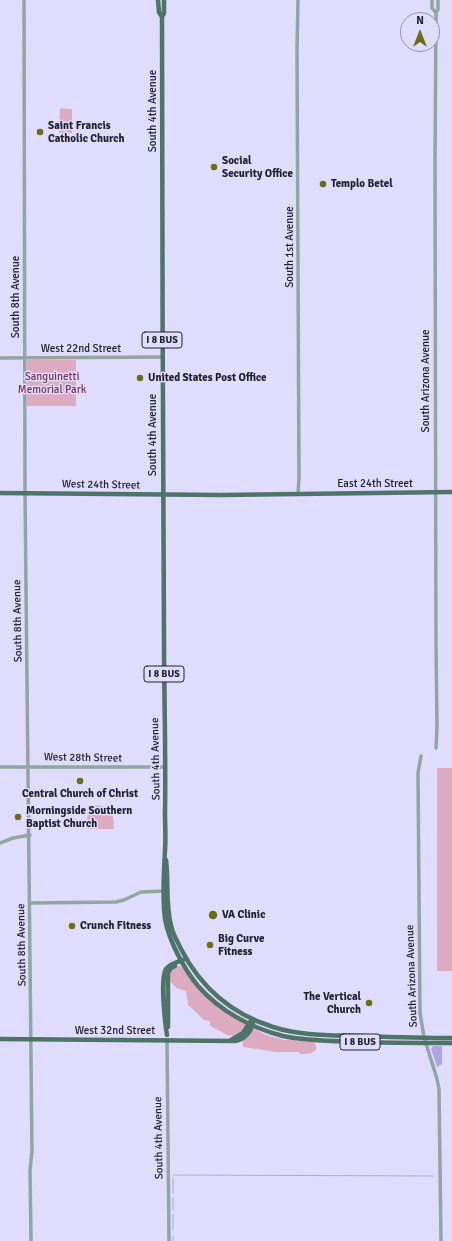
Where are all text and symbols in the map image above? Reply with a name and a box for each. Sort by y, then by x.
north arrow [400,12,440,52]
text: N [416,14,424,27]
street label: South 4th Avenue [146,70,160,152]
place label: Saint Francis Catholic Church [48,119,124,145]
marker: Saint Francis Catholic Church [35,127,45,137]
place label: Social Security Office [222,154,293,180]
marker: Social Security Office [209,162,219,172]
place label: Templo Betel [331,177,393,191]
marker: Templo Betel [318,179,328,189]
street label: South 1st Avenue [283,206,297,288]
street label: South 8th Avenue [9,256,23,338]
street label: South Arizona Avenue [419,330,433,432]
road number: I 8 BUS [142,332,182,348]
street label: West 22nd Street [41,342,121,356]
park label: Sanguinetti Memorial Park [18,370,86,396]
place label: United States Post Office [148,371,267,385]
marker: United States Post Office [135,373,145,383]
street label: South 4th Avenue [146,394,160,476]
street label: East 24th Street [337,477,413,491]
street label: West 24th Street [62,478,140,492]
street label: South 8th Avenue [11,580,25,662]
road number: I 8 BUS [144,666,184,682]
street label: South 4th Avenue [149,718,163,800]
street label: West 28th Street [44,751,122,765]
marker: Central Church of Christ [75,776,85,786]
place label: Central Church of Christ [22,787,138,801]
place label: Morningside Southern Baptist Church [26,804,132,830]
marker: Morningside Southern Baptist Church [13,812,23,822]
street label: South 8th Avenue [15,904,29,986]
place label: VA Clinic [222,908,265,922]
marker: VA Clinic [207,909,219,921]
place label: Crunch Fitness [80,919,151,933]
marker: Crunch Fitness [67,921,77,931]
street label: South Arizona Avenue [404,924,420,1028]
place label: Big Curve Fitness [218,932,264,958]
marker: Big Curve Fitness [205,940,215,950]
place label: The Vertical Church [303,990,361,1016]
marker: The Vertical Church [364,998,374,1008]
street label: West 32nd Street [75,1024,155,1038]
road number: I 8 BUS [340,1034,380,1050]
street label: South 4th Avenue [152,1097,166,1179]

